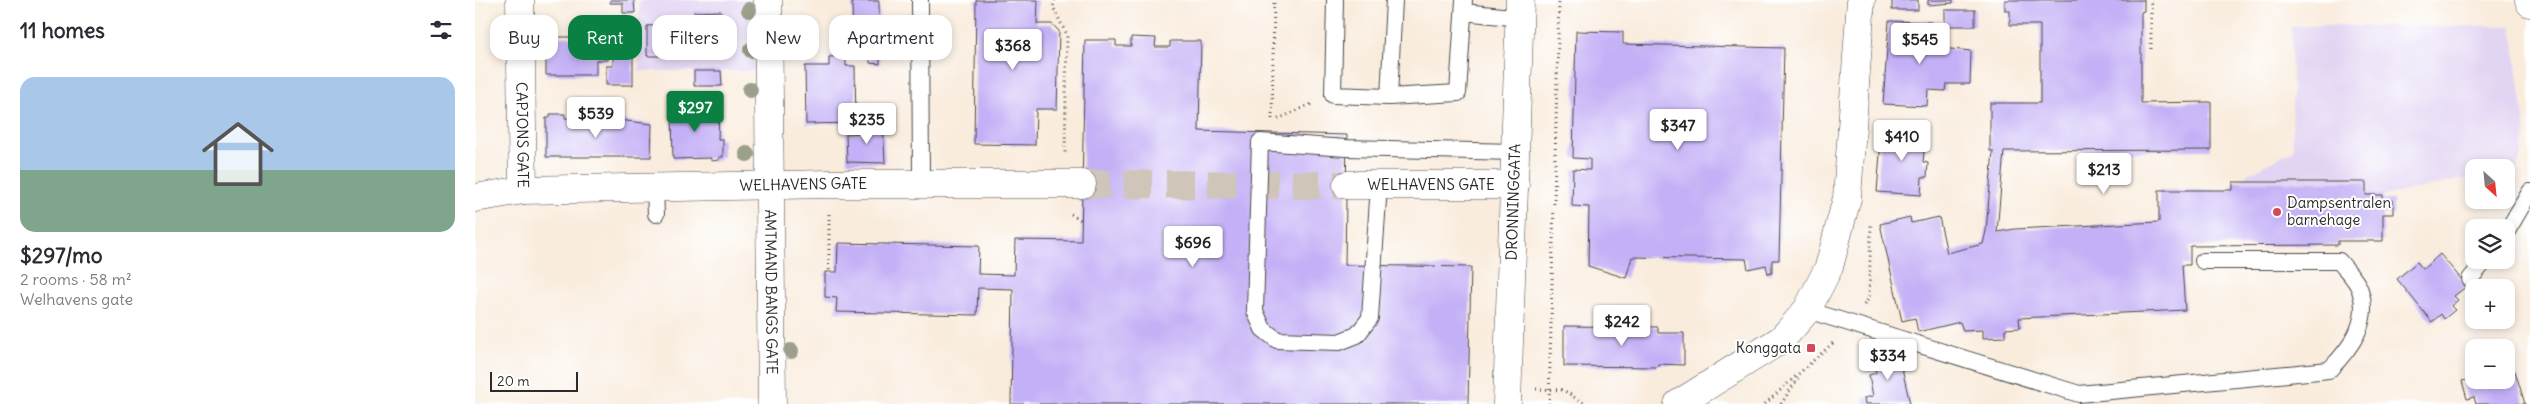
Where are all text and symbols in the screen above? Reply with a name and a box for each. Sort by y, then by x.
chip: Buy [490,15,558,60]
chip: Rent [568,15,642,60]
chip: Filters [652,15,737,60]
chip: New [747,15,819,60]
chip: Apartment [829,15,952,60]
icon: filters [427,16,455,44]
text: 11 homes [20,17,105,44]
pin: $545 [1890,22,1950,65]
pin: $368 [983,28,1043,71]
text: $545 [1902,29,1938,49]
text: $368 [995,35,1031,55]
street label: CAPJONS GATE [512,82,533,188]
pin: $297 [665,90,725,133]
pin: $539 [566,96,626,139]
text: $297 [678,97,712,117]
pin: $235 [837,102,897,145]
text: $539 [578,103,614,123]
pin: $347 [1648,108,1708,151]
icon: home [193,109,283,199]
text: $235 [849,109,885,129]
text: $347 [1661,115,1695,135]
pin: $410 [1872,120,1932,162]
text: $410 [1885,126,1919,146]
street label: DRONNINGGATA [1502,143,1524,261]
pin: $213 [2074,152,2134,195]
text: $213 [2087,159,2121,179]
north arrow [2465,159,2515,209]
map controls [2465,159,2515,389]
street label: WELHAVENS GATE [739,174,867,195]
street label: WELHAVENS GATE [1367,175,1495,194]
place label: Dampsentralen barnehage [2287,193,2391,229]
marker: Dampsentralen barnehage [2271,206,2283,218]
street label: AMTMAND BANGS GATE [761,209,782,375]
button: layers [2465,219,2515,269]
pin: $696 [1163,226,1223,268]
text: $696 [1175,232,1211,252]
text: $297/mo [20,242,103,269]
text: 2 rooms · 58 m² [20,269,132,289]
button: + [2465,279,2515,329]
text: Welhavens gate [20,289,133,309]
pin: $242 [1592,304,1652,347]
text: $242 [1604,311,1640,331]
place label: Konggata [1736,338,1801,357]
pin: $334 [1858,338,1918,381]
button: − [2465,339,2515,389]
marker: Konggata [1805,342,1817,354]
text: $334 [1870,345,1906,365]
scale bar [490,369,577,392]
text: 20 m [497,372,530,390]

